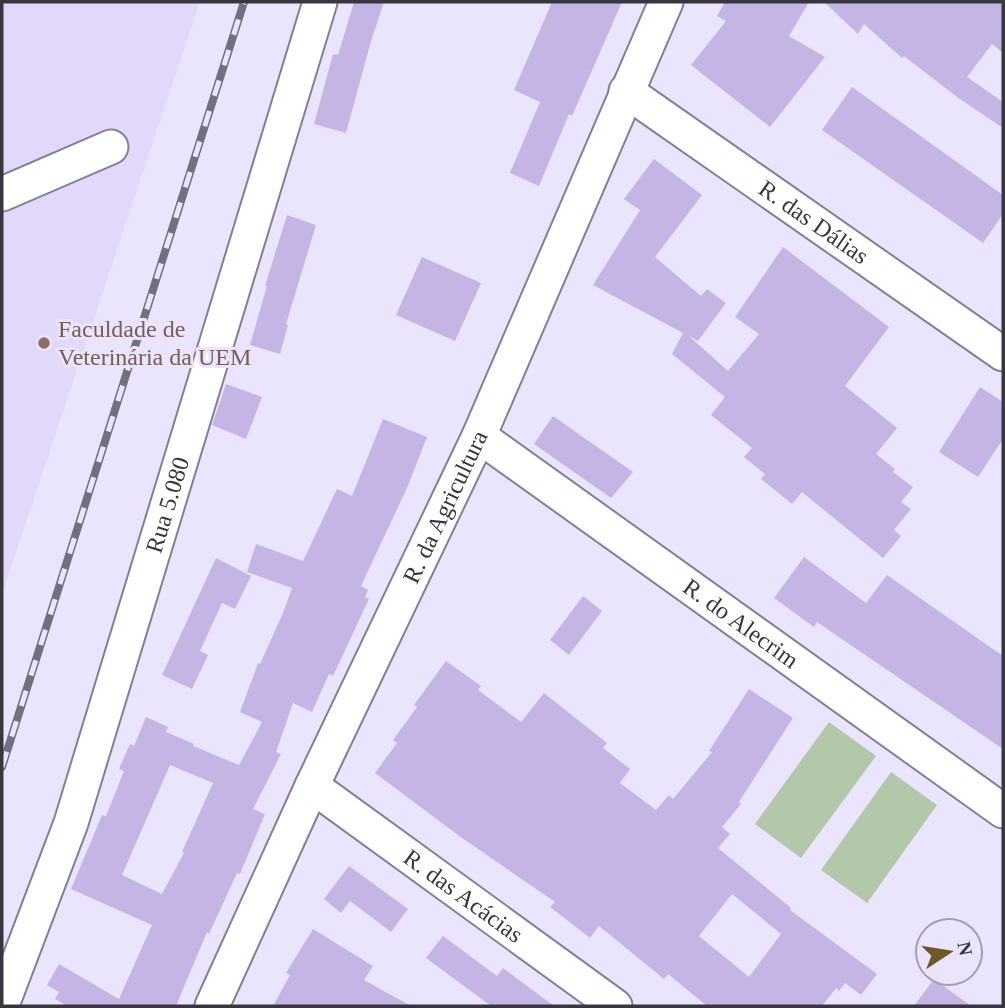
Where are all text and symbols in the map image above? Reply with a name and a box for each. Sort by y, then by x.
street label: R. das Dálias [754,175,873,269]
place label: Faculdade de Veterinária da UEM [58,316,251,370]
marker: Faculdade de Veterinária da UEM [36,335,52,351]
street label: R. da Agricultura [398,426,493,587]
street label: Rua 5.080 [141,454,194,556]
street label: R. do Alecrim [678,573,804,674]
street label: R. das Acácias [399,844,528,948]
north arrow [914,917,984,987]
text: N [953,940,977,958]

